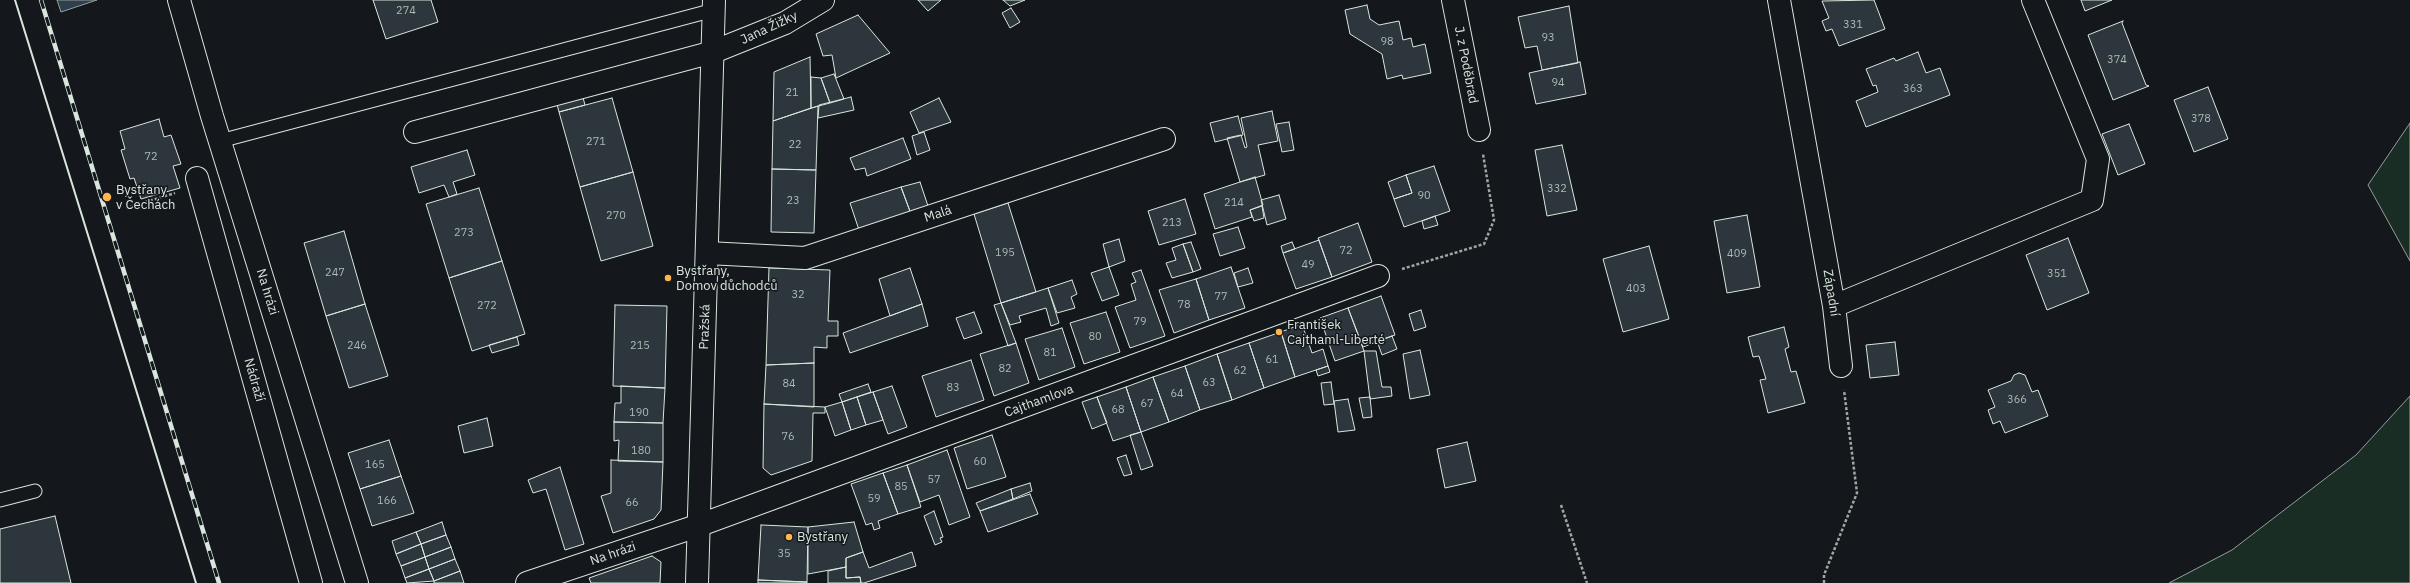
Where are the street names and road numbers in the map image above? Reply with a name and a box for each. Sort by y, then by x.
street label: Jana Žižky [738,8,800,48]
street label: J. z Poděbrad [1451,25,1481,105]
street label: Malá [922,202,954,226]
street label: Na hrázi [253,267,281,317]
street label: Západní [1820,269,1842,317]
street label: Pražská [696,304,714,350]
street label: Nádraží [240,356,268,404]
street label: Cajthamlova [1002,381,1076,421]
street label: Na hrázi [588,539,638,569]

